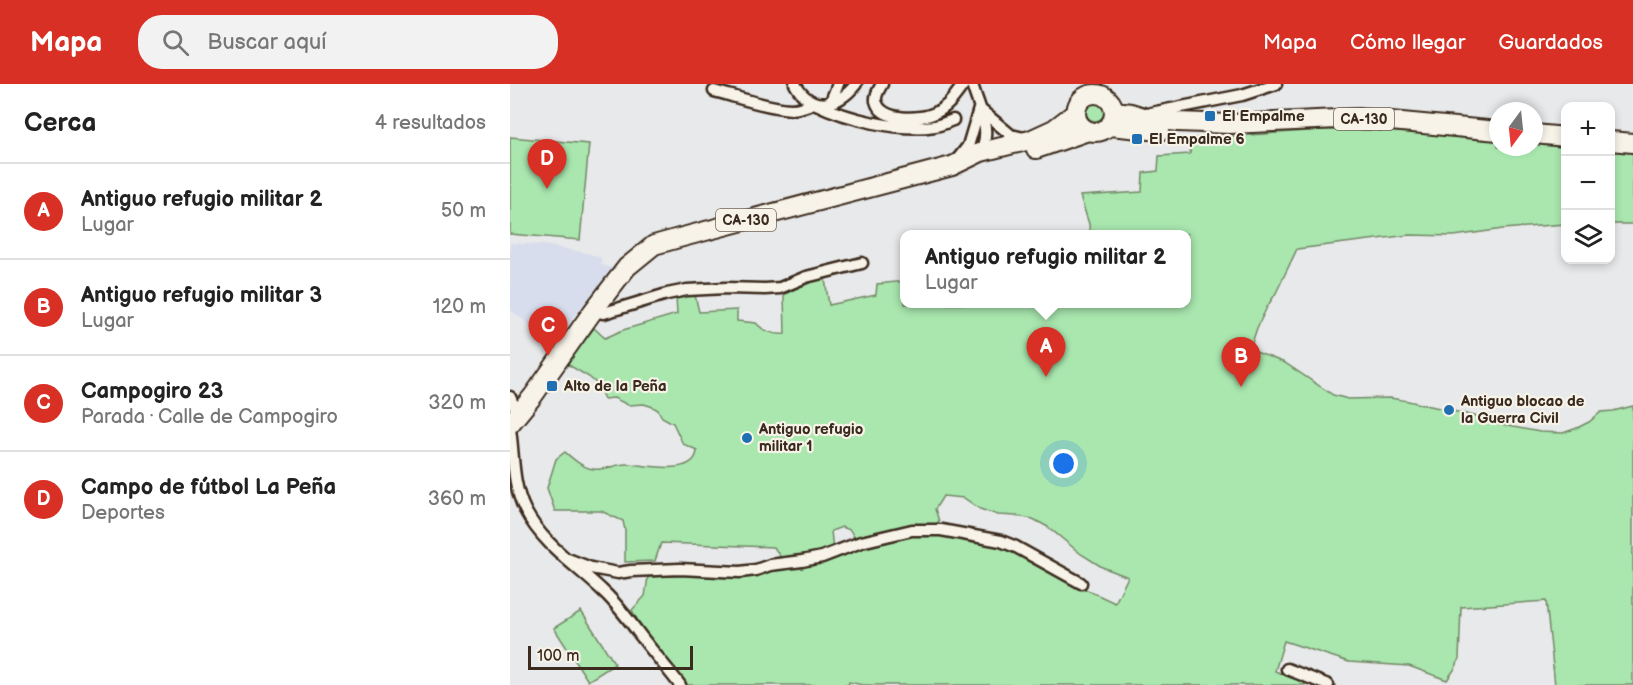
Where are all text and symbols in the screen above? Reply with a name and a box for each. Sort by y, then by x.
search box [138,15,558,69]
text: Mapa [30,26,102,59]
icon: search [159,26,192,59]
text: Buscar aquí [207,29,326,56]
text: Mapa [1263,30,1317,55]
text: Cómo llegar [1350,30,1465,55]
text: Guardados [1498,30,1603,55]
north arrow [1489,102,1543,156]
map controls [1561,102,1615,264]
button: + [1561,102,1615,156]
place label: El Empalme [1222,107,1305,126]
text: Cerca [24,108,96,139]
road number: CA-130 [1334,108,1394,130]
marker: El Empalme [1203,109,1217,123]
text: 4 resultados [375,111,486,135]
place label: El Empalme 6 [1149,130,1245,149]
marker: El Empalme 6 [1130,132,1144,146]
pin: D [528,140,567,189]
button: − [1561,156,1615,210]
text: Antiguo refugio militar 2 [81,186,323,213]
text: A [37,199,50,223]
text: 50 m [441,199,486,223]
road number: CA-130 [716,209,776,231]
button: layers [1561,210,1615,264]
text: Lugar [81,213,134,237]
popup [900,230,1191,308]
text: Antiguo refugio militar 2 [925,244,1166,271]
text: Lugar [925,271,977,295]
text: Antiguo refugio militar 3 [81,282,322,309]
text: B [36,295,51,319]
text: 120 m [433,295,486,319]
pin: C [528,306,567,356]
text: Lugar [81,309,134,333]
pin: A [1026,328,1066,377]
pin: B [1222,338,1260,387]
place label: Alto de la Peña [563,377,667,396]
text: Campogiro 23 [81,378,223,405]
marker: Alto de la Peña [545,379,559,393]
text: C [36,391,51,415]
text: 320 m [428,391,486,415]
place label: Antiguo blocao de la Guerra Civil [1460,392,1585,428]
marker: Antiguo blocao de la Guerra Civil [1442,403,1456,417]
text: Parada · Calle de Campogiro [81,405,338,429]
place label: Antiguo refugio militar 1 [758,420,864,456]
marker: Antiguo refugio militar 1 [740,431,754,445]
your location [1049,449,1078,478]
text: Campo de fútbol La Peña [81,474,336,501]
text: D [37,487,50,511]
text: 360 m [428,487,486,511]
text: Deportes [81,501,165,525]
scale bar [528,643,693,670]
text: 100 m [537,647,580,666]

